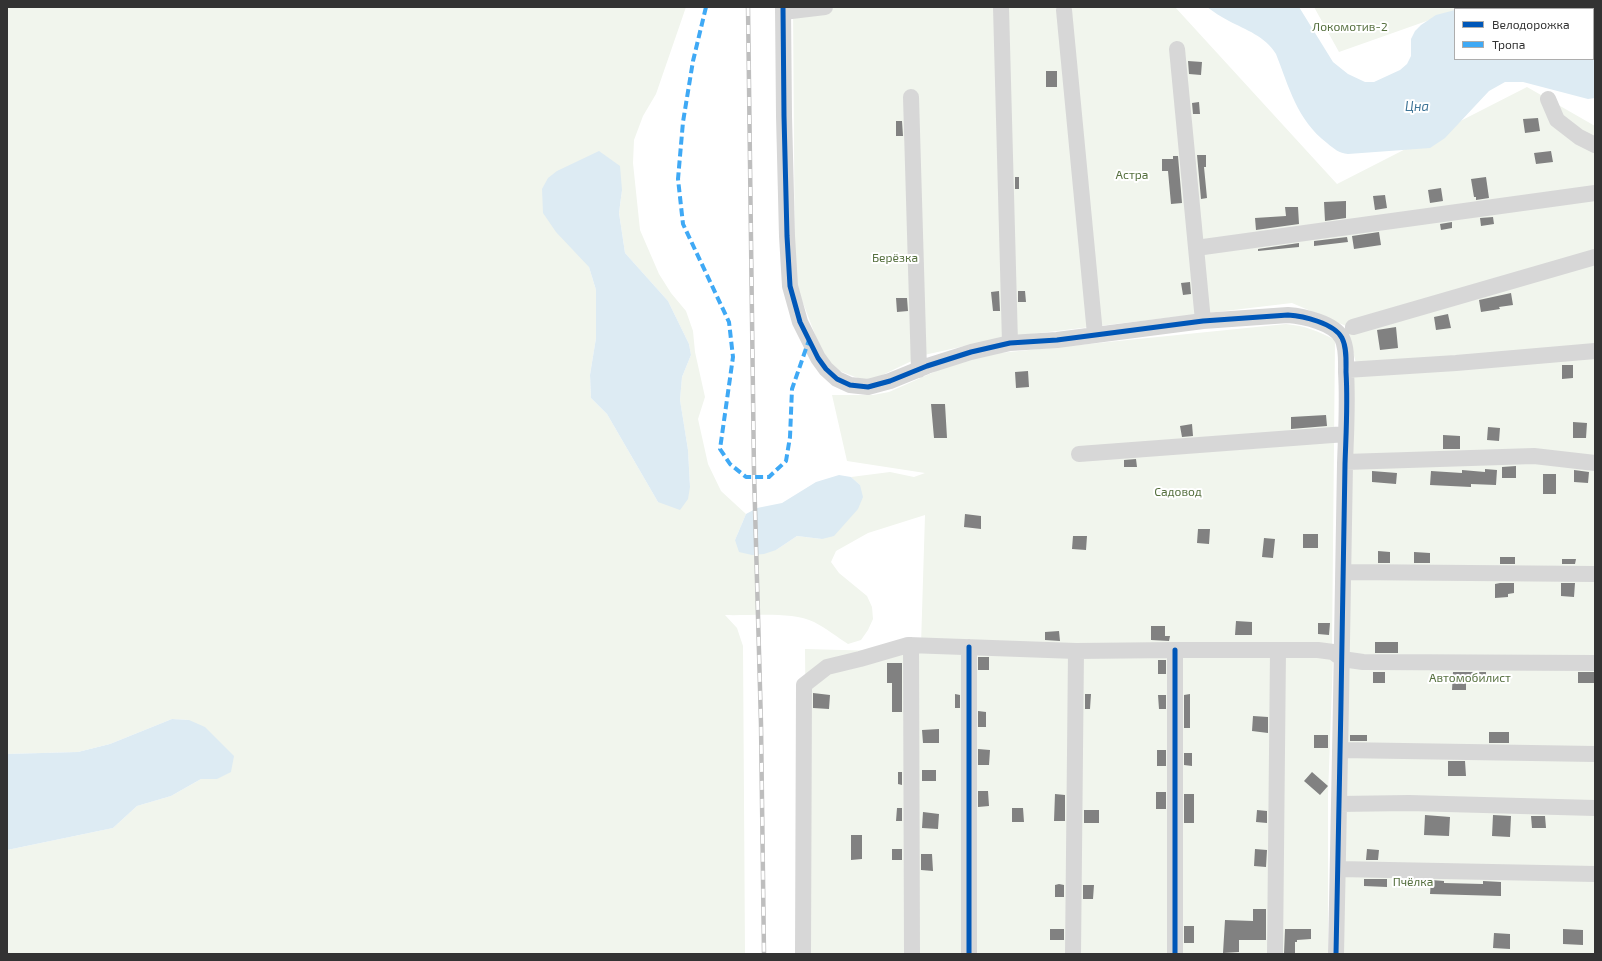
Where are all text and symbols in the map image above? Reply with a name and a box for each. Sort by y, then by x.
legend [1454,8,1594,60]
text: Велодорожка [1492,17,1570,31]
park label: Локомотив-2 [1312,20,1388,34]
text: Тропа [1492,37,1525,51]
water label: Цна [1405,99,1429,115]
park label: Астра [1116,168,1148,182]
park label: Берёзка [872,251,918,265]
park label: Садовод [1154,485,1202,499]
park label: Автомобилист [1429,671,1511,685]
park label: Пчёлка [1393,875,1433,889]

